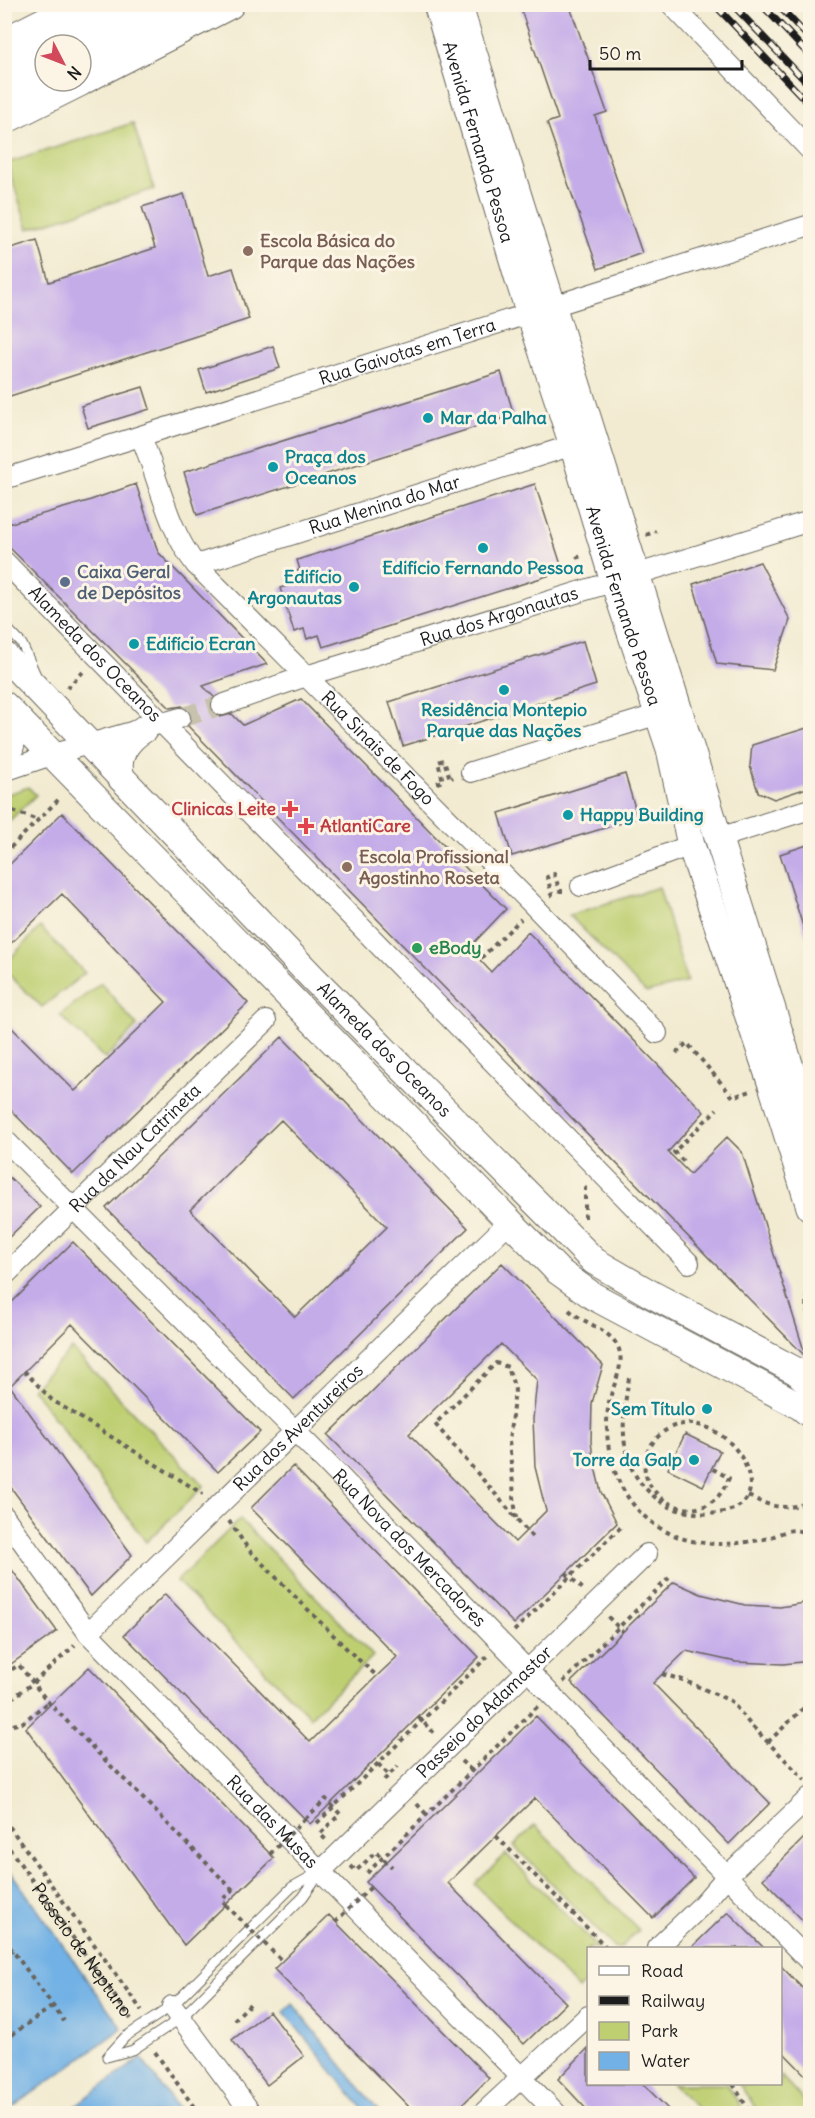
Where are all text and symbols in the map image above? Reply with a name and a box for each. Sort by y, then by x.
north arrow [33,33,93,93]
scale bar [590,33,742,71]
street label: Avenida Fernando Pessoa [438,39,519,245]
text: 50 m [599,42,641,65]
text: N [63,62,85,84]
place label: Escola Básica do Parque das Nações [260,229,415,273]
marker: Escola Básica do Parque das Nações [241,244,255,258]
street label: Rua Gaivotas em Terra [316,313,498,390]
place label: Mar da Palha [440,406,547,429]
marker: Mar da Palha [421,411,435,425]
place label: Praça dos Oceanos [285,445,366,489]
marker: Praça dos Oceanos [266,460,280,474]
street label: Rua Menina do Mar [306,469,464,539]
street label: Avenida Fernando Pessoa [581,503,667,709]
marker: Edifício Fernando Pessoa [476,541,490,555]
place label: Edifício Fernando Pessoa [382,556,584,579]
place label: Caixa Geral de Depósitos [77,560,181,604]
place label: Edifício Argonautas [247,565,342,609]
marker: Caixa Geral de Depósitos [58,575,72,589]
marker: Edifício Argonautas [347,580,361,594]
street label: Alameda dos Oceanos [24,581,167,727]
street label: Rua dos Argonautas [417,581,581,651]
place label: Edifício Ecran [146,632,256,655]
marker: Edifício Ecran [127,637,141,651]
marker: Residência Montepio Parque das Nações [497,683,511,697]
street label: Rua Sinais de Fogo [316,686,440,810]
place label: Residência Montepio Parque das Nações [421,698,587,742]
place label: Clinicas Leite [171,797,276,820]
marker: Clinicas Leite [281,800,299,818]
place label: Happy Building [580,803,704,826]
marker: Happy Building [561,808,575,822]
place label: AtlantiCare [320,814,411,837]
marker: AtlantiCare [297,817,315,835]
place label: Escola Profissional Agostinho Roseta [359,845,509,889]
marker: Escola Profissional Agostinho Roseta [340,860,354,874]
place label: eBody [429,936,481,959]
marker: eBody [410,941,424,955]
street label: Alameda dos Oceanos [312,977,457,1122]
street label: Rua da Nau Catrineta [64,1079,205,1217]
street label: Rua dos Aventureiros [228,1359,368,1496]
place label: Sem Título [611,1397,695,1420]
marker: Sem Título [700,1402,714,1416]
place label: Torre da Galp [573,1448,682,1471]
marker: Torre da Galp [687,1453,701,1467]
street label: Rua Nova dos Mercadores [328,1464,491,1632]
street label: Passeio do Adamastor [411,1640,557,1783]
street label: Rua das Musas [222,1770,323,1873]
street label: Passeio de Neptuno [27,1878,138,2021]
legend [587,1947,782,2085]
text: Road [641,1959,684,1982]
text: Railway [641,1989,705,2012]
text: Park [641,2019,678,2042]
text: Water [641,2049,691,2072]

